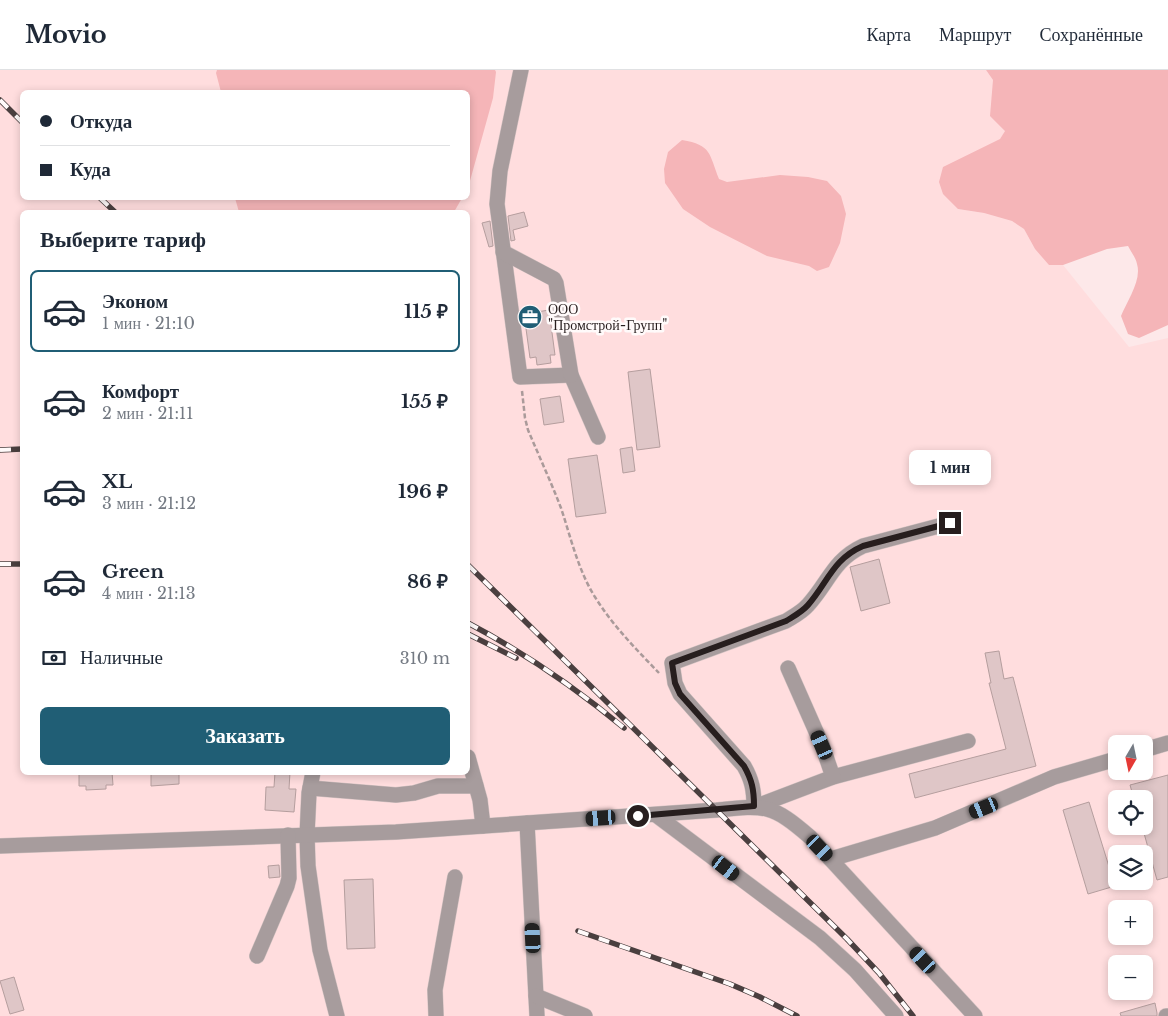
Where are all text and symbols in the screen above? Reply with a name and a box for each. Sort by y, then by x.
text: Movio [25,20,107,49]
text: Карта [866,24,911,46]
text: Маршрут [939,24,1011,46]
text: Сохранённые [1039,24,1143,46]
text: Откуда [70,110,132,133]
text: Куда [70,158,111,181]
text: Выберите тариф [40,226,206,253]
icon: car [42,289,87,334]
text: Эконом [102,290,168,313]
text: 115 ₽ [404,300,448,323]
place label: ООО "Промстрой-Групп" [548,300,667,334]
office icon: ООО "Промстрой-Групп" [517,304,543,330]
text: 1 мин · 21:10 [102,313,195,333]
icon: car [42,379,87,424]
text: Комфорт [102,380,179,403]
text: 155 ₽ [401,390,448,413]
text: 2 мин · 21:11 [102,403,193,423]
callout: 1 мин [909,450,991,486]
text: 1 мин [930,457,970,477]
icon: car [42,469,87,514]
text: XL [102,470,132,493]
text: 196 ₽ [398,480,448,503]
text: 3 мин · 21:12 [102,493,196,513]
route end [939,512,961,534]
icon: car [42,559,87,604]
text: Green [102,560,164,583]
text: 86 ₽ [407,570,448,593]
text: 4 мин · 21:13 [102,583,196,603]
icon: cash [40,644,68,672]
text: Наличные [80,646,163,669]
text: 310 m [400,648,450,668]
button: Заказать [40,707,450,765]
car [809,728,834,762]
north arrow [1108,735,1152,780]
map controls [1108,735,1153,1000]
button: locate [1108,790,1153,835]
car [967,795,1000,821]
route start [627,805,649,827]
car [585,809,616,827]
car [804,832,835,864]
button: layers [1108,845,1153,890]
car [709,853,742,883]
button: + [1108,900,1153,945]
car [524,923,541,953]
car [907,944,938,976]
button: − [1108,955,1153,1000]

